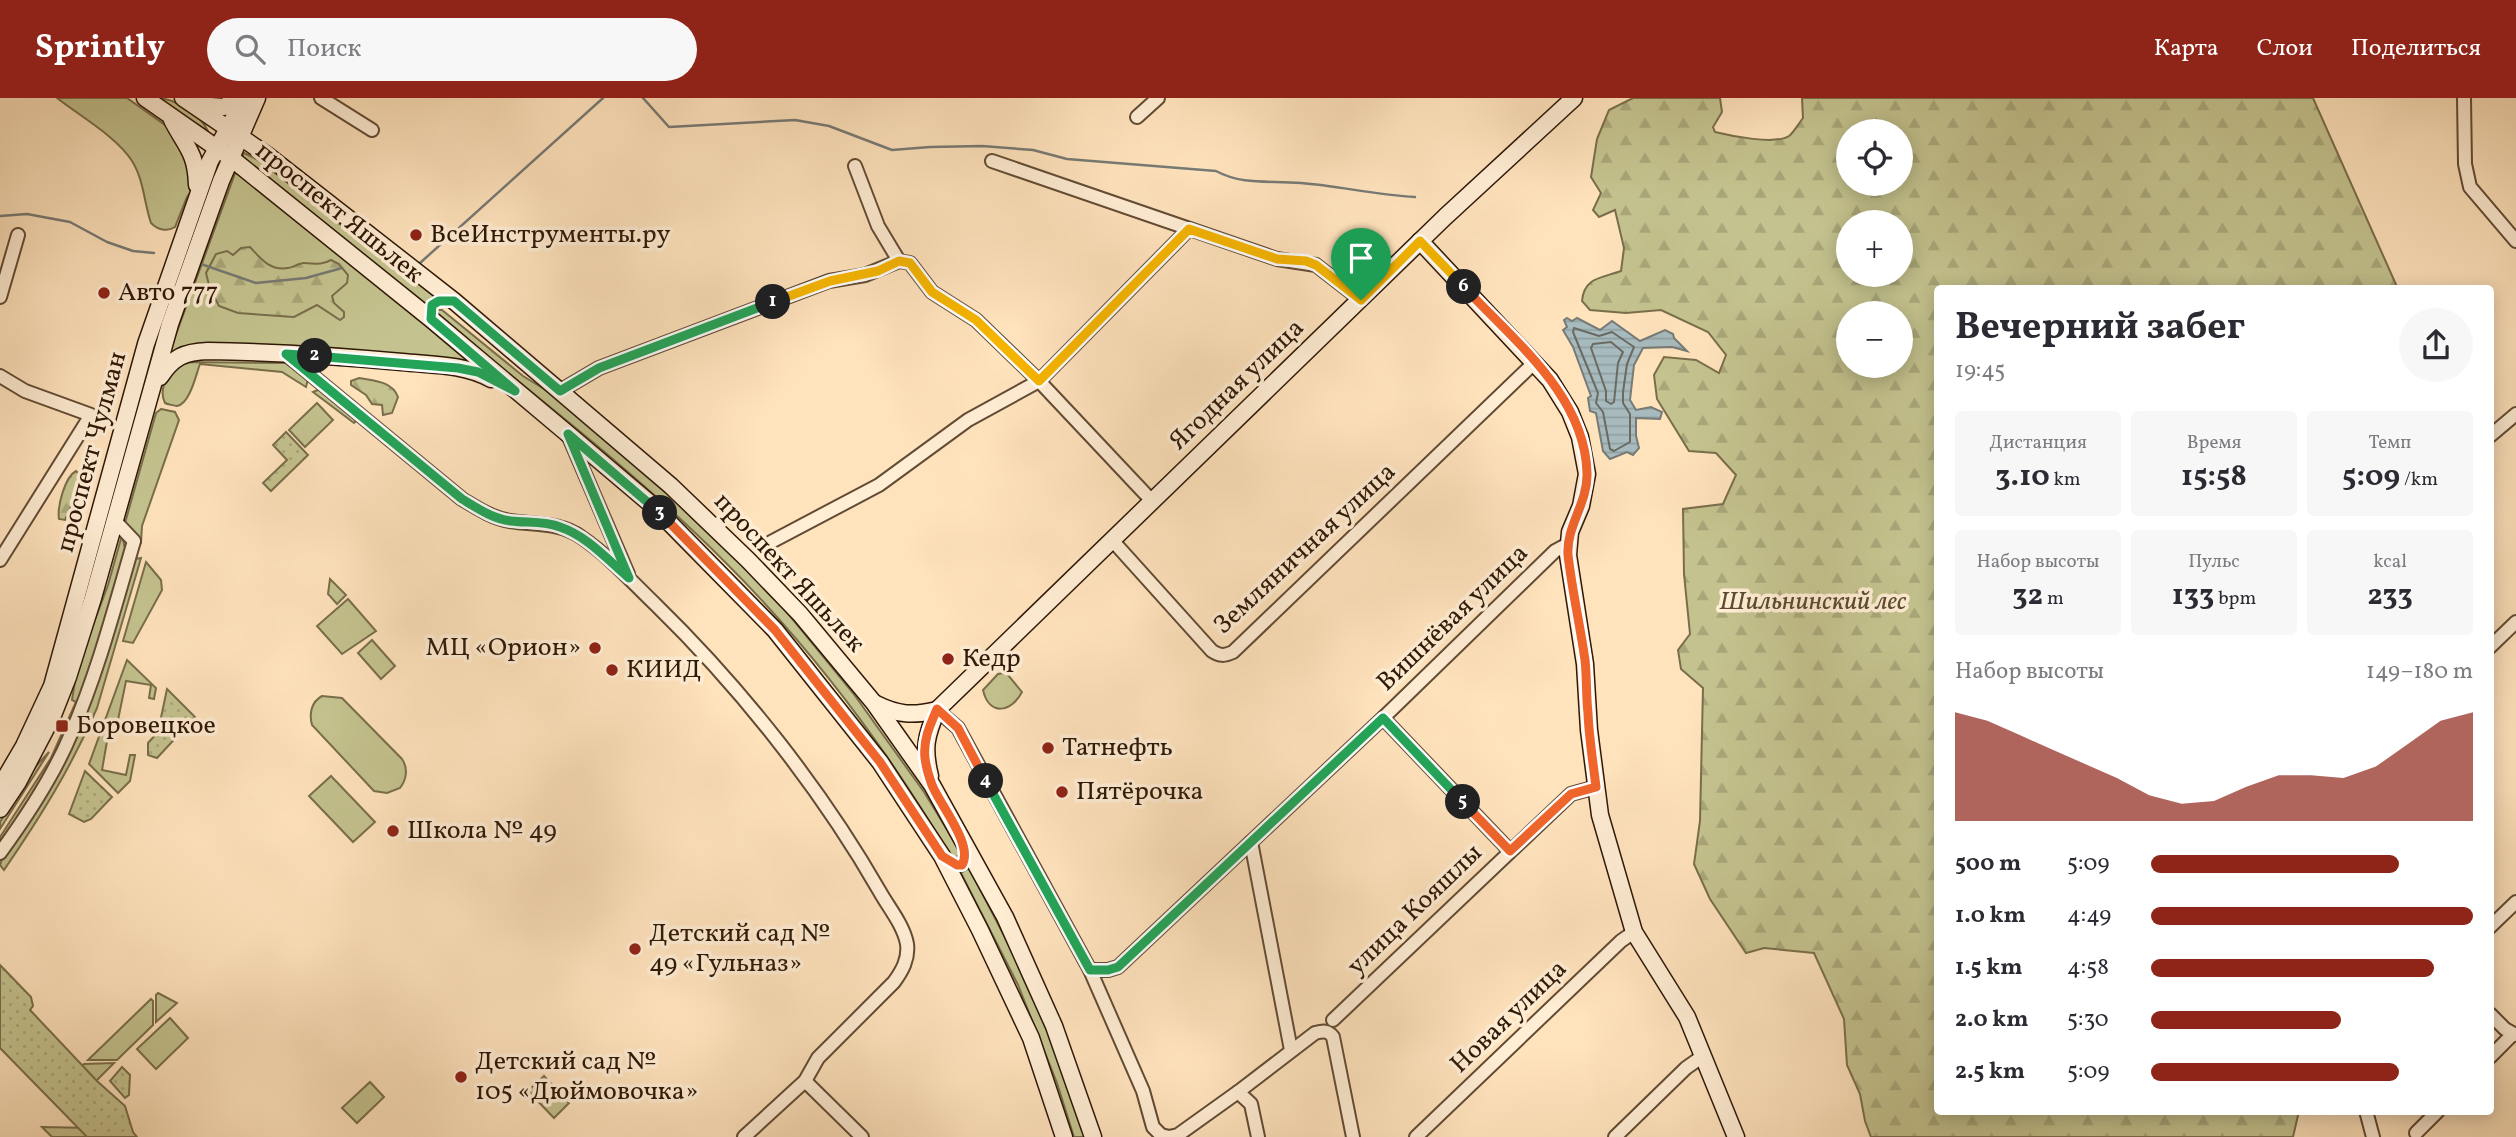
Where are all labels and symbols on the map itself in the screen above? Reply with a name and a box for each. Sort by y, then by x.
street label: проспект Яшьлек [247,134,431,292]
place label: ВсеИнструменты.ру [430,217,671,253]
marker: ВсеИнструменты.ру [408,227,424,243]
pin [1331,228,1391,300]
pin: 6 [1446,270,1482,304]
place label: Авто 777 [118,275,218,311]
pin: 1 [756,284,790,320]
marker: Авто 777 [96,285,112,301]
street label: Ягодная улица [1161,311,1313,459]
pin: 2 [298,338,332,374]
street label: проспект Чулман [48,348,136,556]
street label: Земляничная улица [1206,455,1404,643]
street label: проспект Яшьлек [705,485,873,661]
pin: 3 [642,496,678,530]
street label: Вишнёвая улица [1369,536,1537,700]
park label: Шильнинский лес [1720,584,1907,620]
place label: МЦ «Орион» [425,630,581,666]
marker: МЦ «Орион» [587,640,603,656]
place label: Кедр [962,641,1021,677]
marker: Кедр [940,651,956,667]
place label: КИИД [626,652,702,688]
marker: КИИД [604,662,620,678]
place label: Боровецкое [76,708,216,744]
marker: Боровецкое [54,718,70,734]
place label: Татнефть [1062,730,1173,766]
marker: Татнефть [1040,740,1056,756]
pin: 4 [968,764,1004,798]
place label: Пятёрочка [1076,774,1204,810]
marker: Пятёрочка [1054,784,1070,800]
pin: 5 [1446,784,1480,820]
place label: Школа № 49 [407,813,557,849]
marker: Школа № 49 [385,823,401,839]
street label: улица Кояшлы [1339,836,1491,984]
place label: Детский сад № 49 «Гульназ» [649,916,830,982]
marker: Детский сад № 49 «Гульназ» [627,941,643,957]
street label: Новая улица [1443,952,1575,1082]
place label: Детский сад № 105 «Дюймовочка» [475,1044,698,1110]
marker: Детский сад № 105 «Дюймовочка» [453,1069,469,1085]

